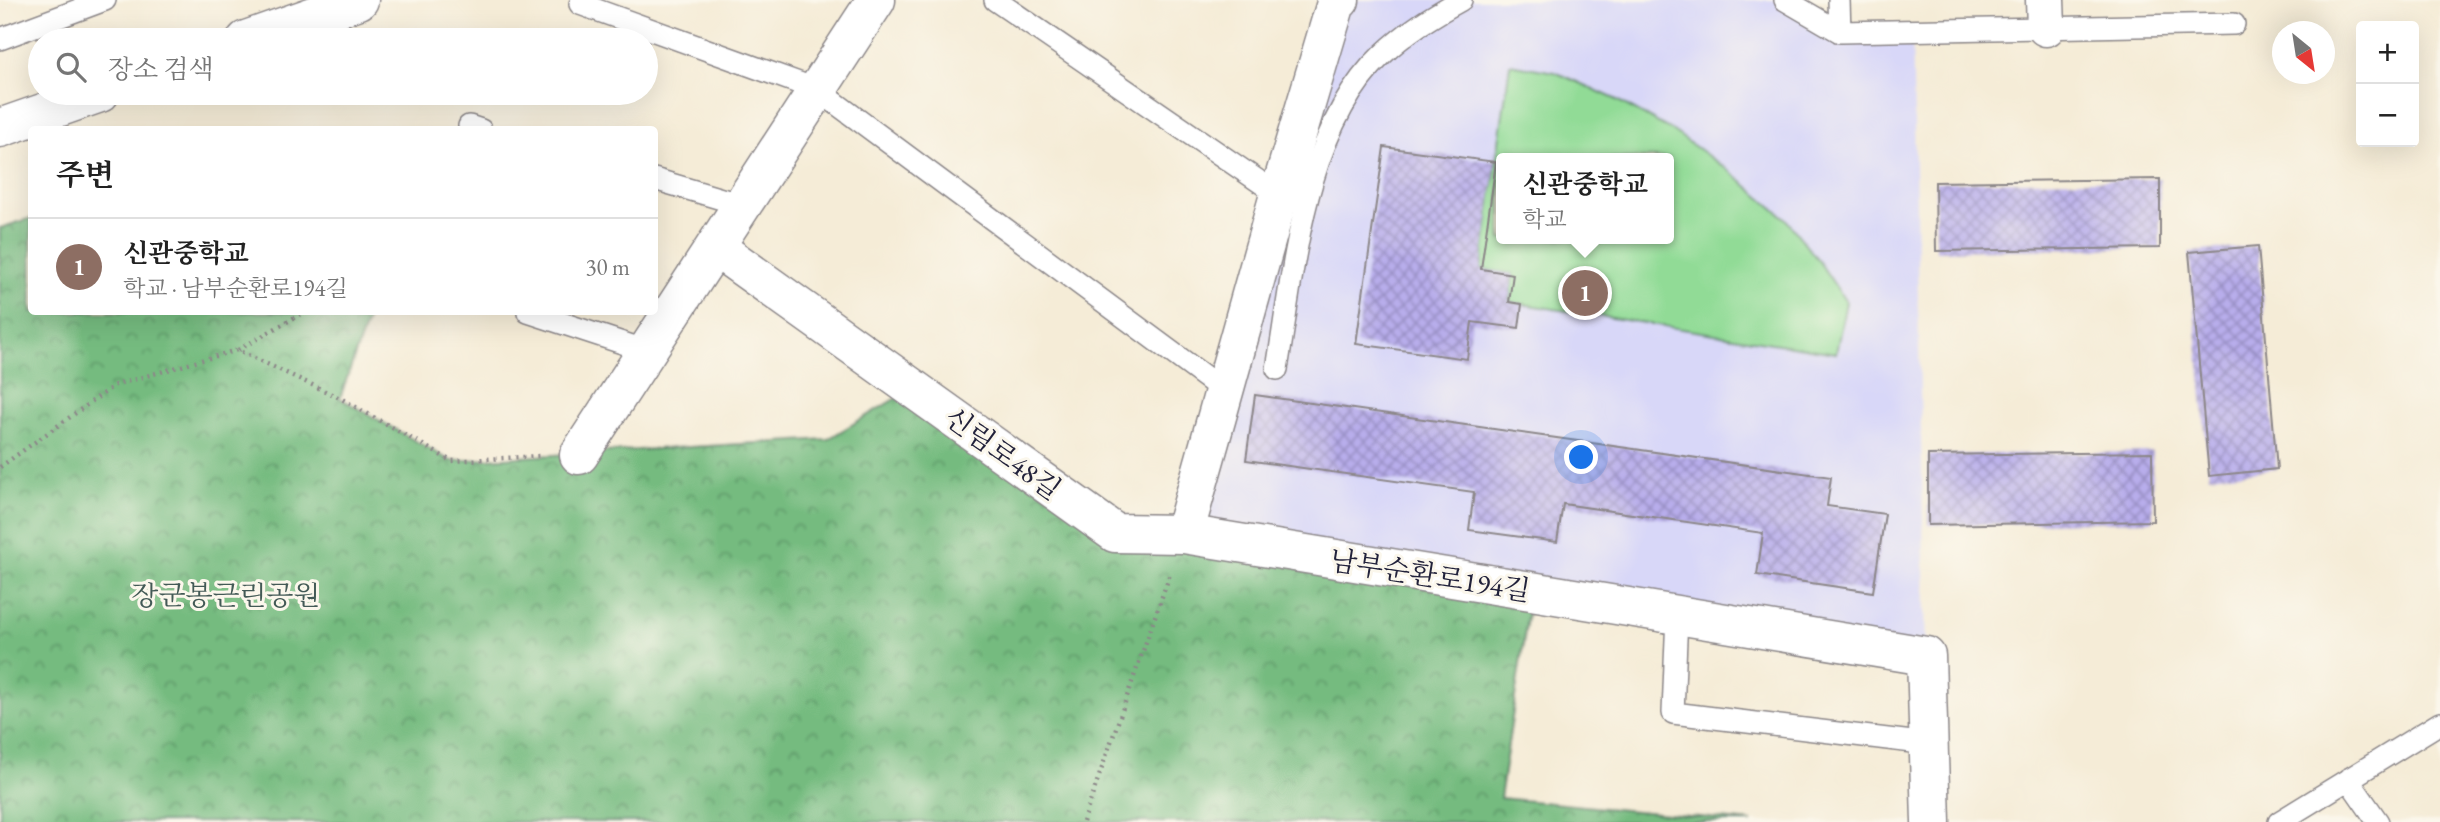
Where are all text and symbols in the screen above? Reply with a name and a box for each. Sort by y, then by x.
north arrow [2272,21,2335,84]
map controls [2356,21,2419,147]
button: + [2356,21,2419,84]
search box [28,28,658,105]
icon: search [52,48,90,86]
text: 장소 검색 [108,52,214,86]
button: − [2356,84,2419,147]
popup [1496,153,1674,244]
text: 주변 [56,155,114,194]
text: 신관중학교 [1522,167,1648,201]
text: 학교 [1522,204,1567,234]
text: 신관중학교 [123,236,249,270]
text: 1 [73,252,85,282]
text: 30 m [585,252,630,282]
pin: 1 [1562,267,1608,319]
text: 학교 · 남부순환로194길 [123,273,348,303]
street label: 신림로48길 [938,399,1068,507]
your location [1564,440,1598,474]
street label: 남부순환로194길 [1327,541,1533,609]
park label: 장군봉근린공원 [131,577,321,613]

